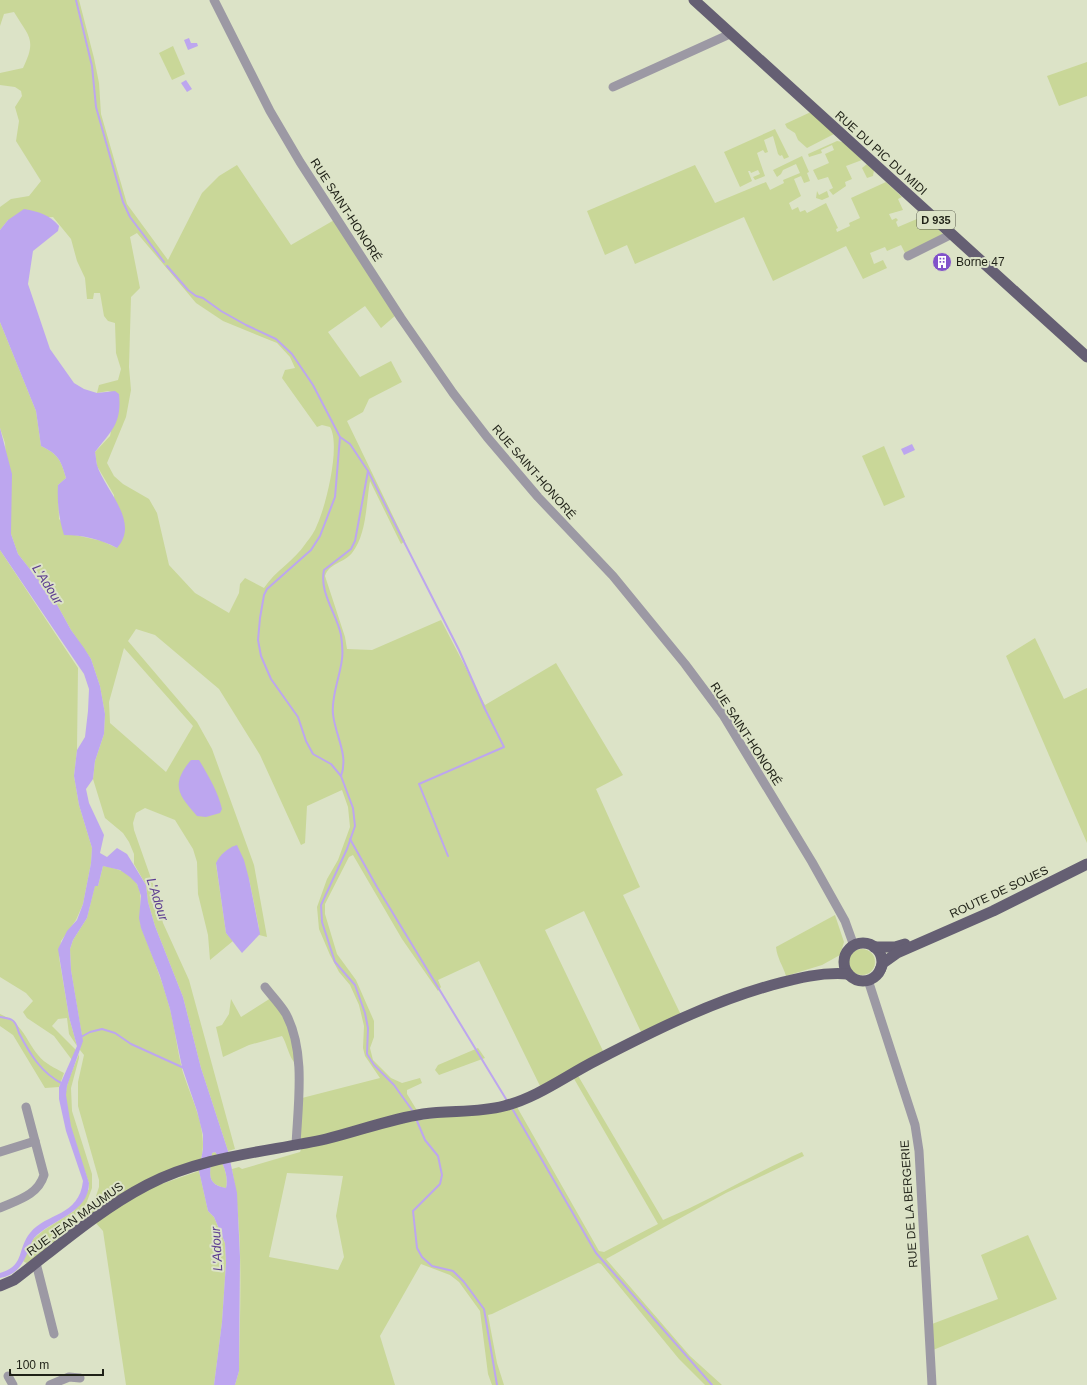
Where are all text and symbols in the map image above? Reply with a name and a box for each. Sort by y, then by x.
street label: RUE DU PIC DU MIDI [832,108,930,198]
street label: RUE SAINT-HONORÉ [307,155,385,264]
road number: D 935 [917,211,955,229]
building icon: Borne 47 [931,251,953,273]
place label: Borne 47 [956,255,1005,269]
street label: RUE SAINT-HONORÉ [489,421,579,522]
water label: L'Adour [29,562,66,608]
street label: RUE SAINT-HONORÉ [707,679,785,788]
street label: ROUTE DE SOUES [947,863,1051,921]
water label: L'Adour [144,876,172,923]
street label: RUE DE LA BERGERIE [898,1140,920,1268]
street label: RUE JEAN MAUMUS [24,1179,126,1259]
water label: L'Adour [208,1226,225,1272]
scale bar [10,1351,103,1377]
text: 100 m [16,1358,49,1372]

